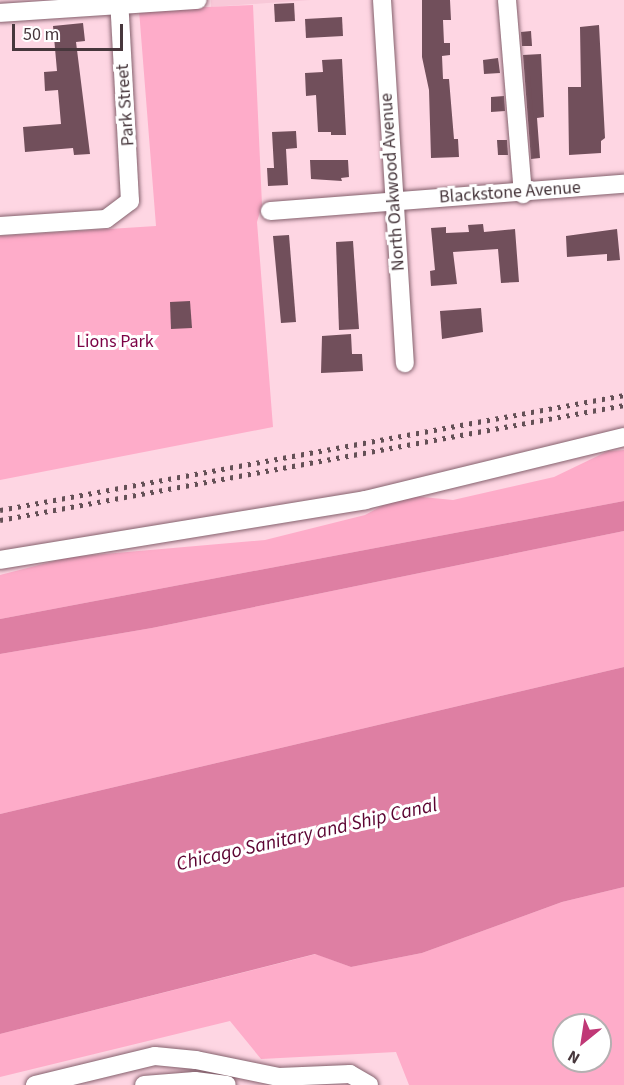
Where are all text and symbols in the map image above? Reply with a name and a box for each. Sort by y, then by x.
scale bar [15,12,126,50]
text: 50 m [23,22,59,47]
street label: Park Street [112,63,140,147]
street label: North Oakwood Avenue [376,92,410,272]
street label: Blackstone Avenue [438,177,582,209]
park label: Lions Park [76,331,154,353]
water label: Chicago Sanitary and Ship Canal [174,793,440,877]
north arrow [552,1013,612,1073]
text: N [564,1045,584,1069]

